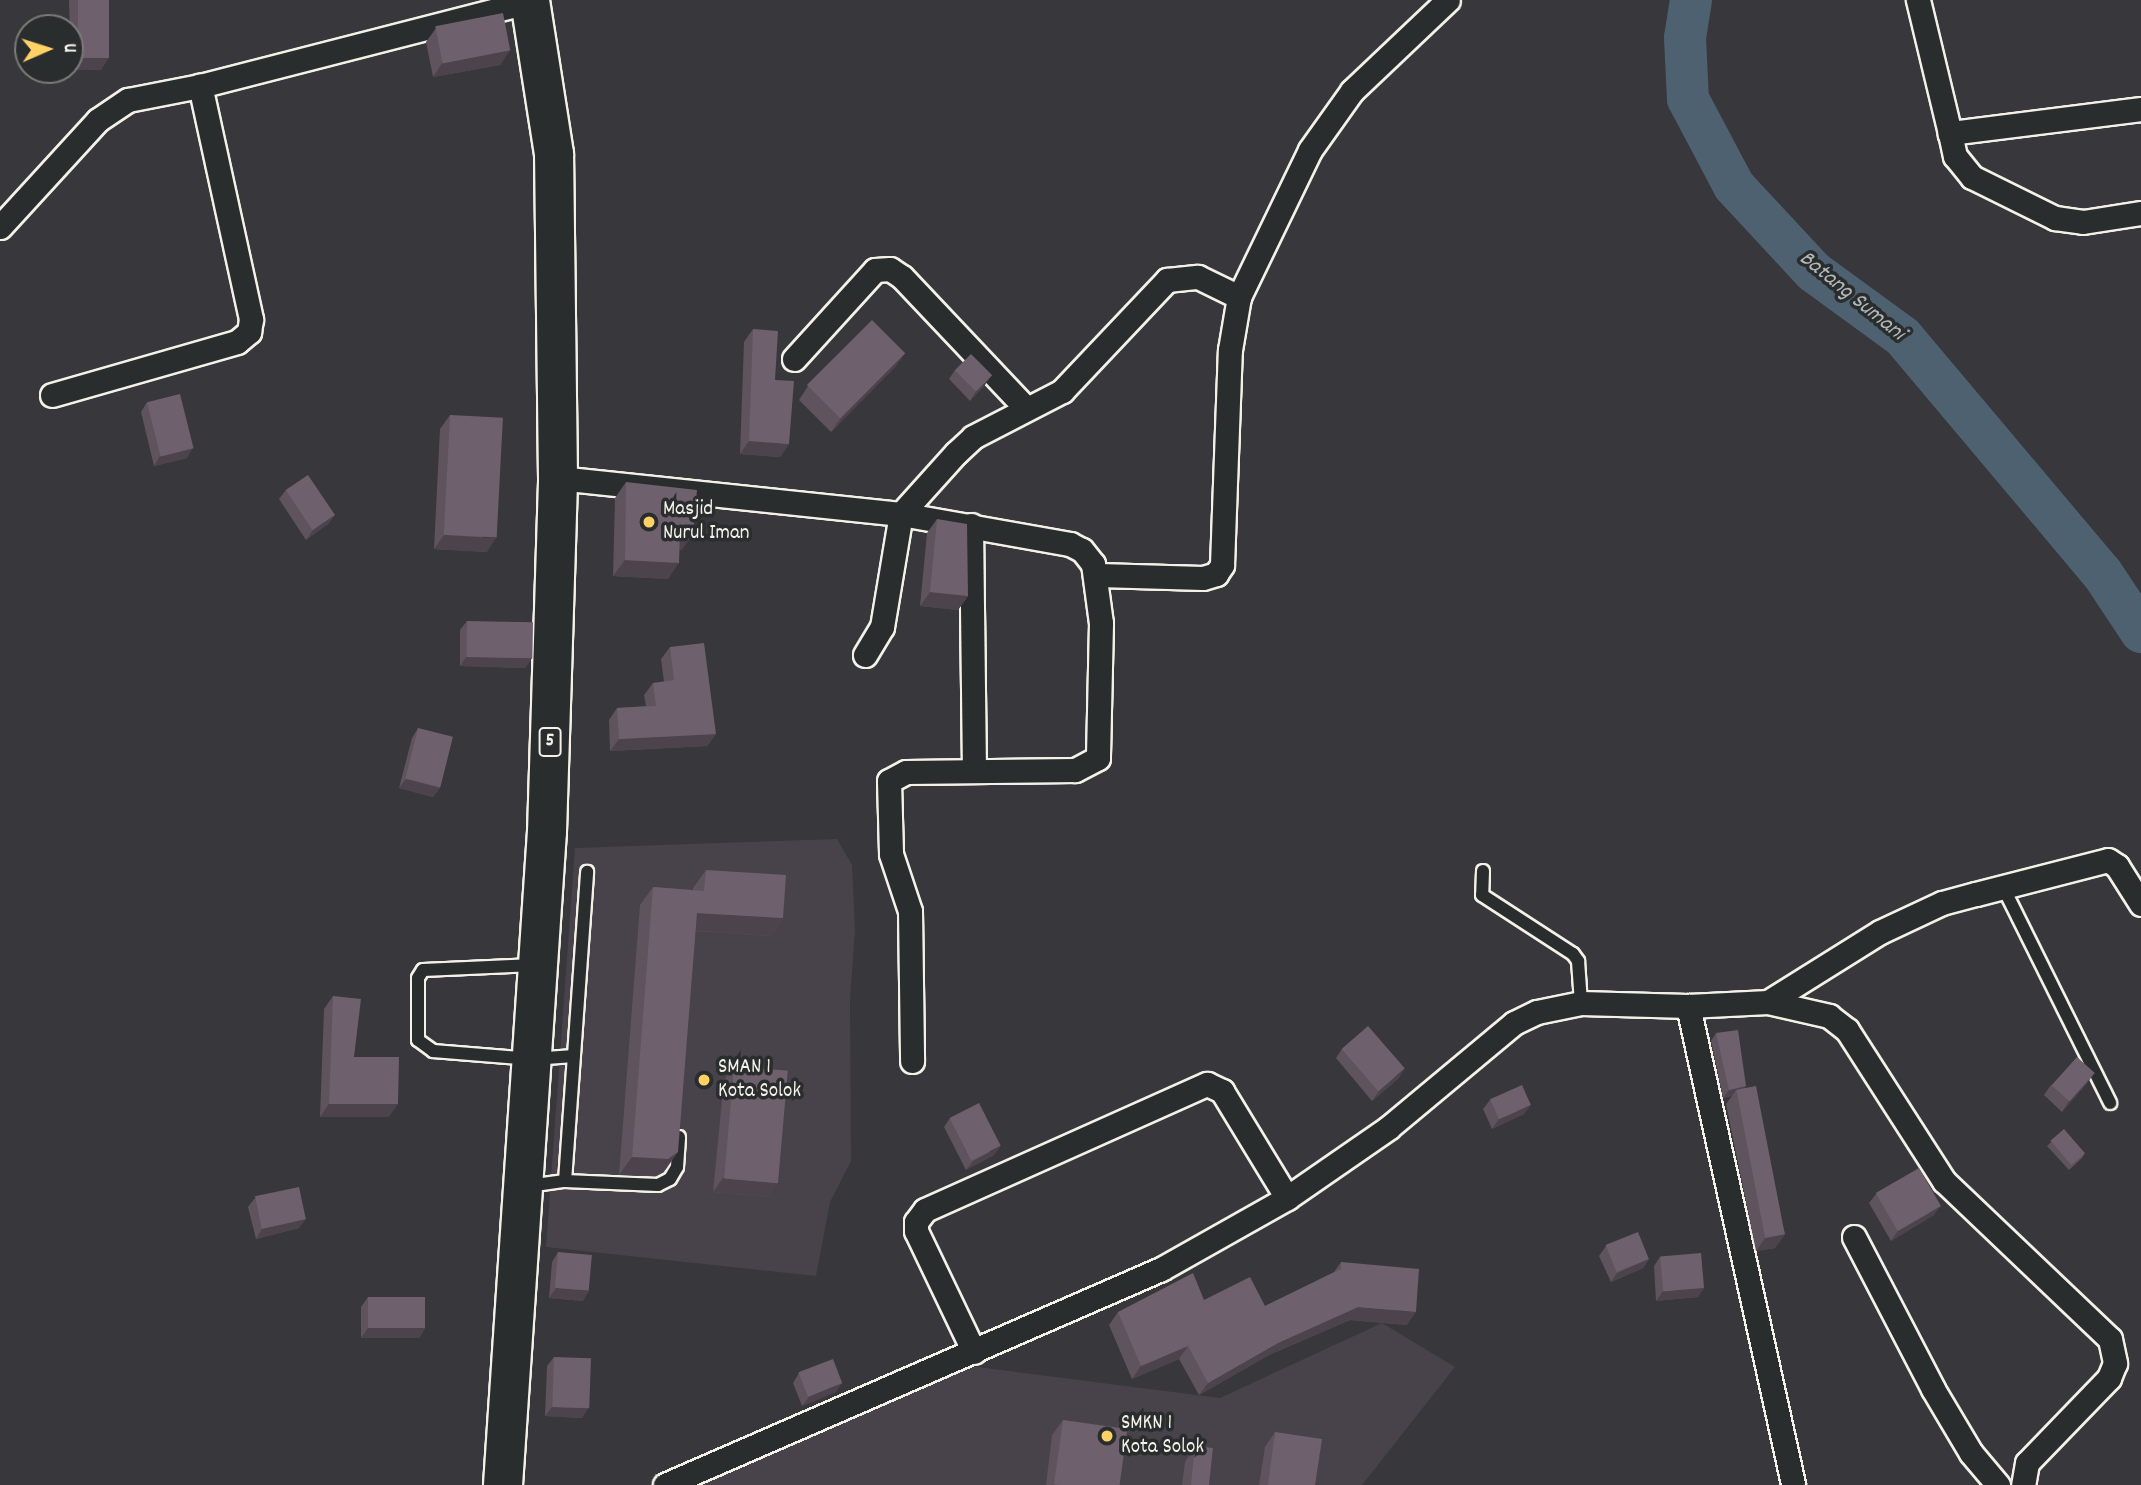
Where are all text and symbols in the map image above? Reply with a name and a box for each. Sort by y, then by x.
north arrow [14,14,84,84]
text: U [55,43,82,53]
water label: Batang Sumani [1792,246,1910,348]
place label: Masjid Nurul Iman [663,497,750,547]
marker: Masjid Nurul Iman [641,514,657,530]
road number: 5 [538,726,562,758]
place label: SMAN 1 Kota Solok [718,1055,801,1105]
marker: SMAN 1 Kota Solok [696,1072,712,1088]
place label: SMKN 1 Kota Solok [1121,1411,1204,1461]
marker: SMKN 1 Kota Solok [1099,1428,1115,1444]

